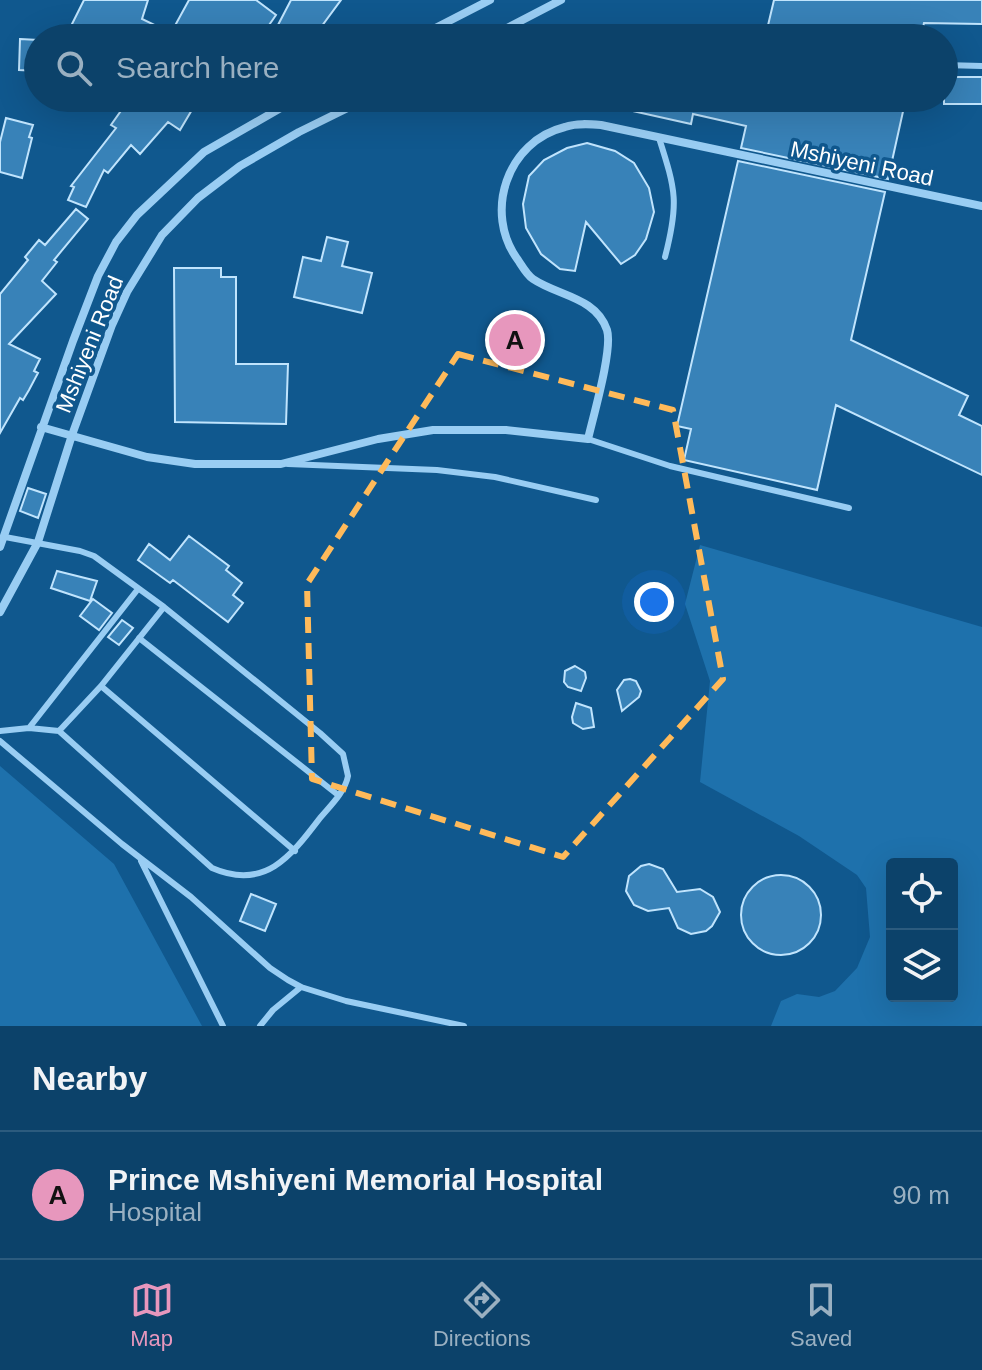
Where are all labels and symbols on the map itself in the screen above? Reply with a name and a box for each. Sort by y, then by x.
street label: Mshiyeni Road [788,136,936,191]
street label: Mshiyeni Road [51,272,128,416]
pin: A [489,310,541,370]
your location [634,582,674,622]

